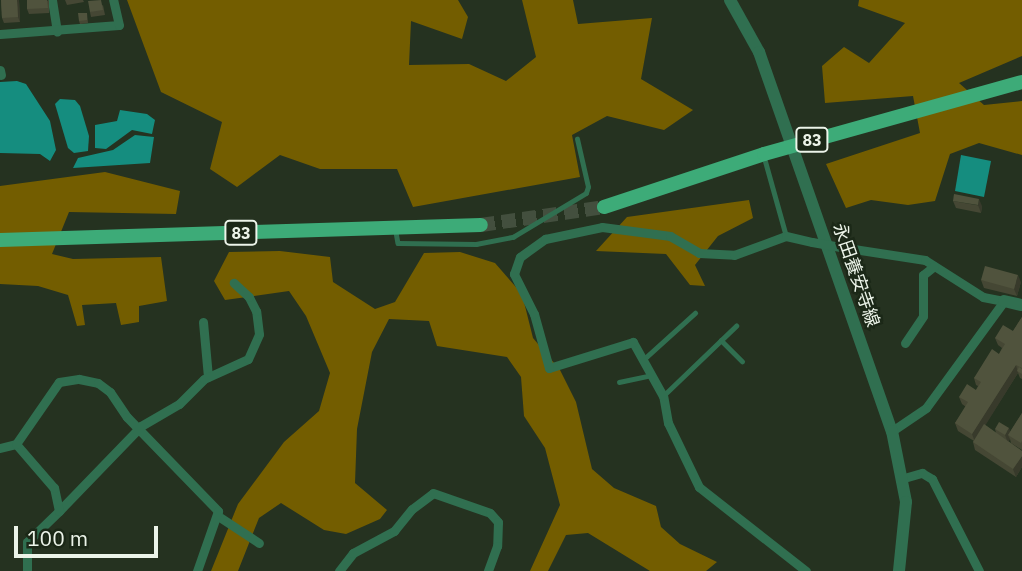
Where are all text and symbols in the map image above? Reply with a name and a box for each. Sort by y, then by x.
road number: 83 [794,128,830,152]
road number: 83 [224,220,258,246]
street label: 永田養安寺線 [828,220,884,330]
scale bar [18,512,161,556]
text: 100 m [27,524,88,552]

